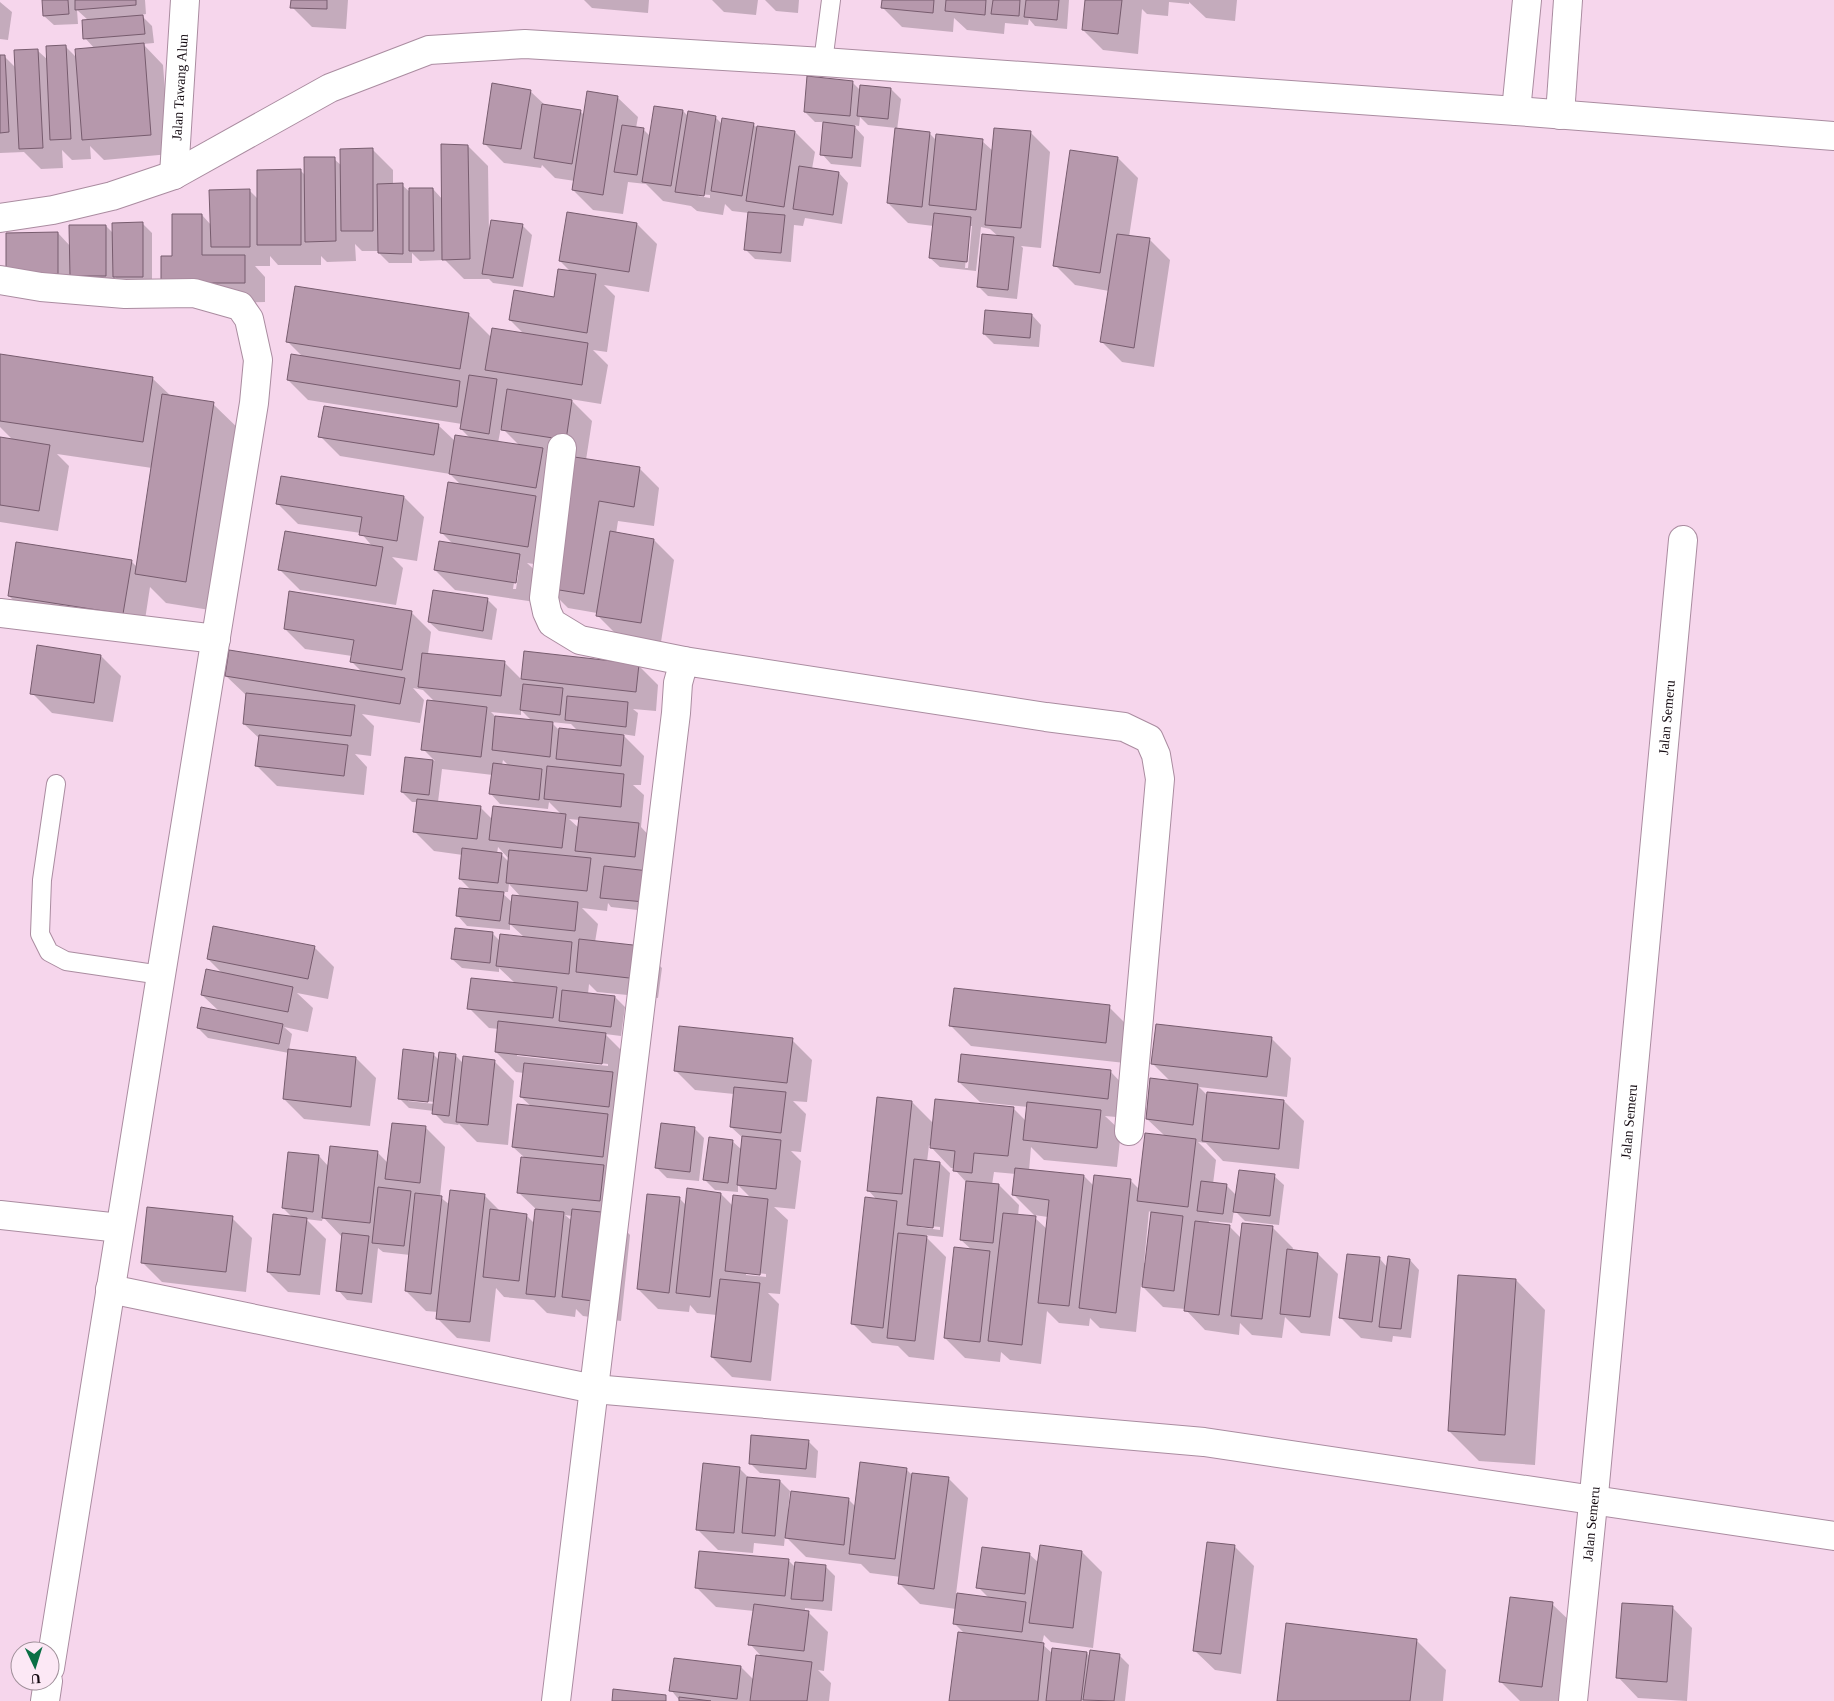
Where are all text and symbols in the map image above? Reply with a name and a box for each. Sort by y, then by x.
street label: Jalan Tawang Alun [169,33,190,141]
street label: Jalan Semeru [1656,679,1677,756]
street label: Jalan Semeru [1618,1084,1640,1160]
street label: Jalan Semeru [1580,1486,1602,1562]
north arrow [10,1641,60,1691]
text: U [30,1671,41,1686]

